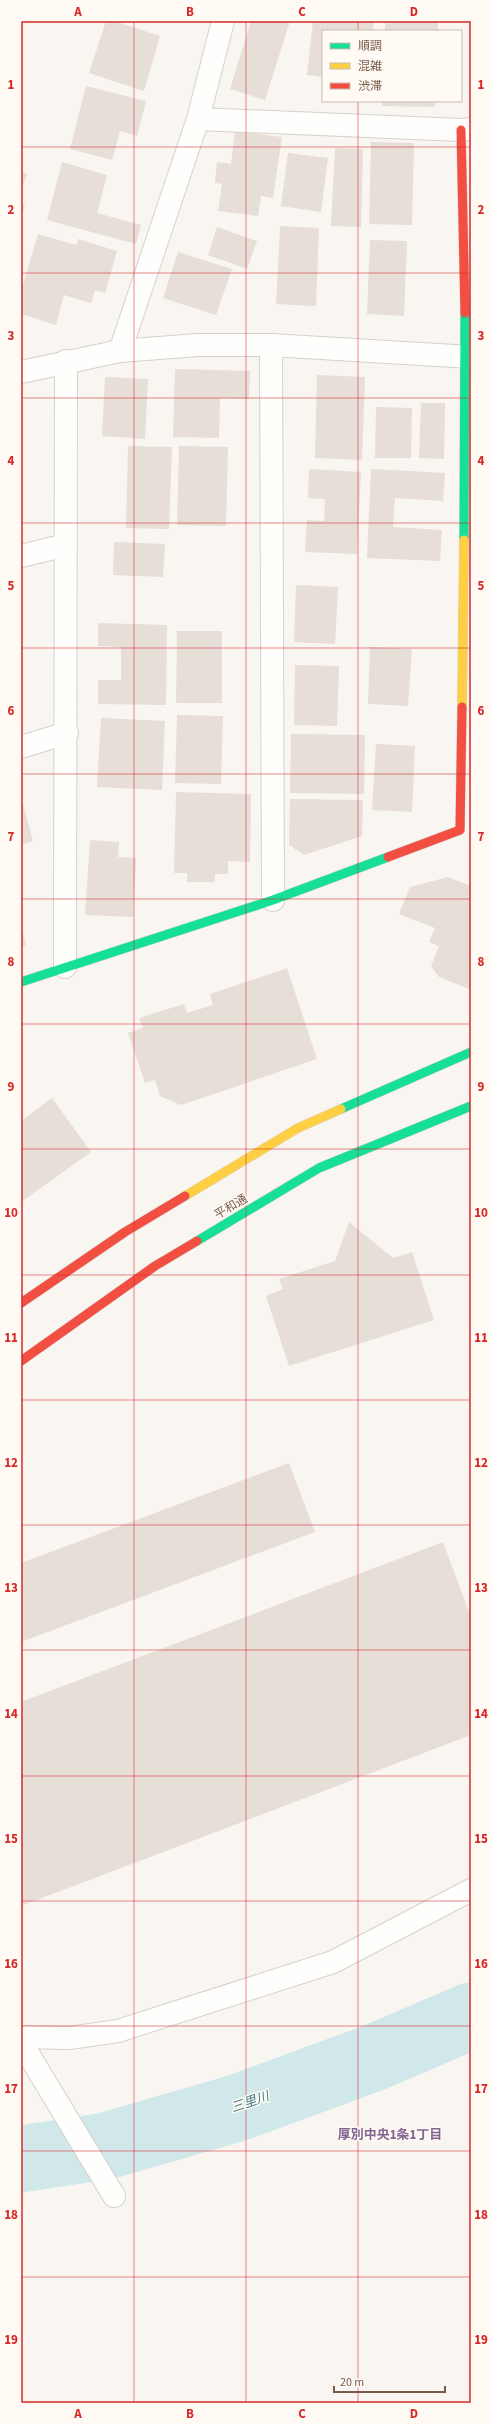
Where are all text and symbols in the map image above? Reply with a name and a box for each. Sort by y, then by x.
text: A [73,3,82,21]
text: B [186,3,194,21]
text: C [298,3,306,21]
text: D [410,3,418,21]
legend [322,30,462,102]
text: 順調 [358,38,382,55]
text: 混雑 [358,58,382,75]
text: 1 [8,76,15,94]
text: 1 [478,76,485,94]
text: 渋滞 [358,78,382,95]
text: 2 [8,201,15,219]
text: 2 [478,201,485,219]
text: 3 [8,327,15,345]
text: 3 [478,327,485,345]
text: 4 [8,452,15,470]
text: 4 [478,452,485,470]
text: 5 [8,577,15,595]
text: 5 [478,577,485,595]
text: 6 [8,702,15,720]
text: 6 [478,702,485,720]
text: 7 [8,828,15,846]
text: 7 [478,828,485,846]
text: 8 [8,953,15,971]
text: 8 [478,953,485,971]
text: 9 [8,1078,15,1096]
text: 9 [478,1078,485,1096]
street label: 平和通 [211,1190,251,1224]
text: 10 [4,1204,18,1222]
text: 10 [474,1204,488,1222]
text: 11 [4,1329,18,1347]
text: 11 [474,1329,488,1347]
text: 12 [4,1454,18,1472]
text: 12 [474,1454,488,1472]
text: 13 [4,1579,18,1597]
text: 13 [474,1579,488,1597]
text: 14 [4,1705,18,1723]
text: 14 [474,1705,488,1723]
text: 15 [4,1830,18,1848]
text: 15 [474,1830,488,1848]
text: 16 [4,1955,18,1973]
text: 16 [474,1955,488,1973]
text: 17 [4,2080,18,2098]
text: 17 [474,2080,488,2098]
water label: 三里川 [229,2086,273,2117]
district label: 厚別中央1条1丁目 [338,2126,442,2144]
text: 18 [4,2206,18,2224]
text: 18 [474,2206,488,2224]
text: 19 [4,2331,18,2349]
text: 19 [474,2331,488,2349]
scale bar [334,2368,445,2394]
text: 20 m [340,2374,364,2391]
text: A [73,2405,82,2423]
text: B [186,2405,194,2423]
text: C [298,2405,306,2423]
text: D [410,2405,418,2423]

